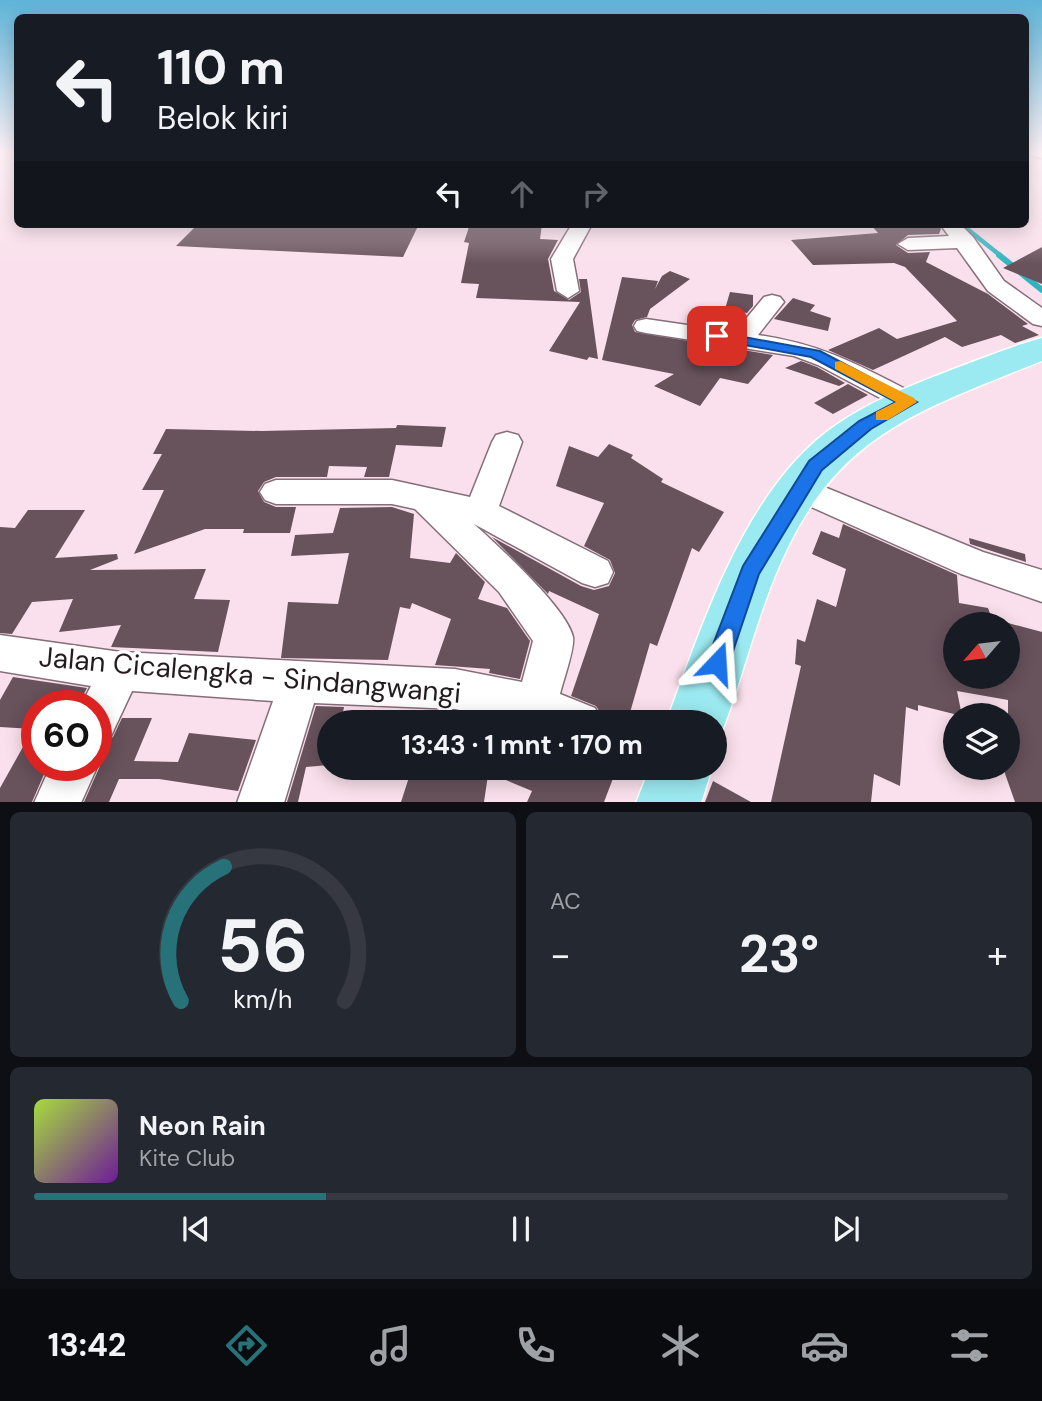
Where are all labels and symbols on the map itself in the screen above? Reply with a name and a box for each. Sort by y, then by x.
pin [687,306,747,366]
north arrow [943,612,1020,690]
position arrow [680,626,754,700]
street label: Jalan Cicalengka - Sindangwangi [37,638,463,712]
speed limit sign: 60 [21,690,112,781]

